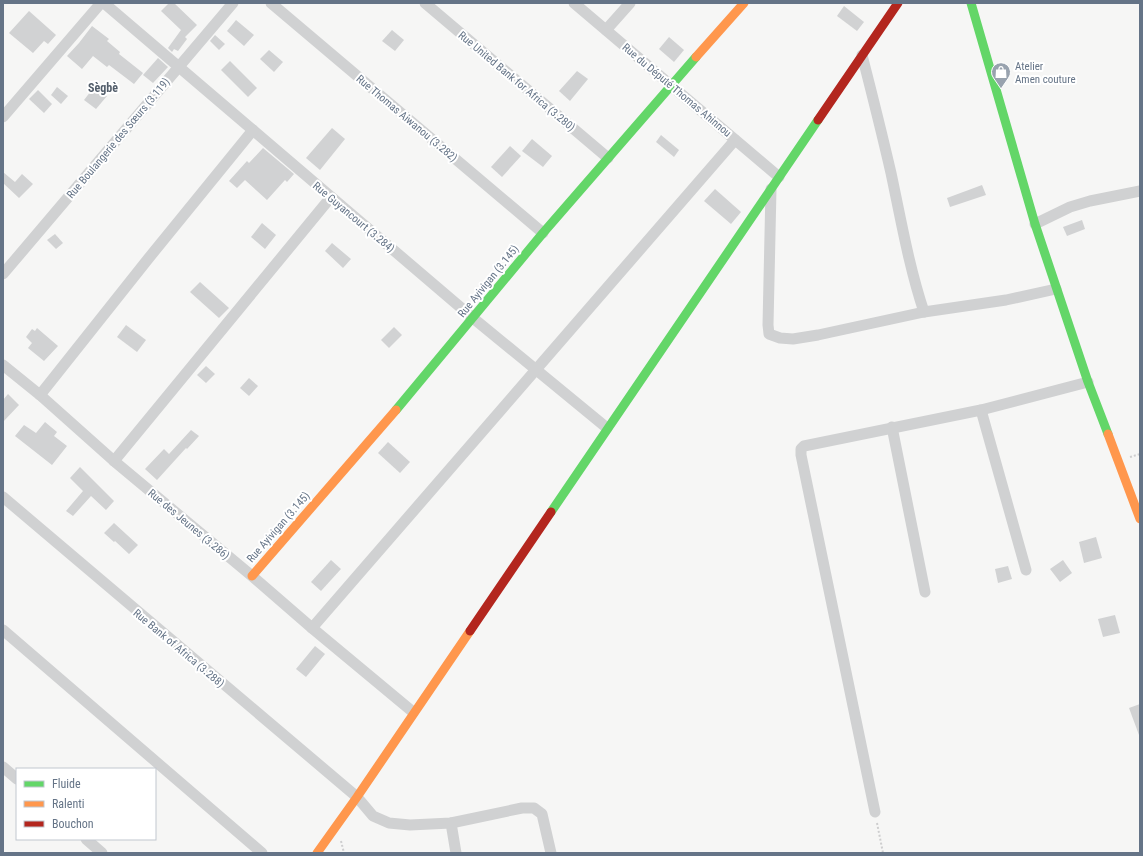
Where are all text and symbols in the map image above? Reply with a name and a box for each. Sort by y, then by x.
street label: Rue United Bank for Africa (3.280) [456,29,578,134]
street label: Rue du Député Thomas Ahinnou [620,41,734,140]
place label: Atelier Amen couture [1015,60,1076,86]
shop icon: Atelier Amen couture [990,61,1012,89]
street label: Rue Thomas Aiwanou (3.282) [354,72,460,164]
street label: Rue Boulangerie des Sœurs (3.119) [64,75,173,201]
district label: Sègbè [88,81,118,95]
street label: Rue Guyancourt (3.284) [310,179,397,255]
street label: Rue Ayivigan (3.145) [455,242,522,320]
street label: Rue des Jeunes (3.286) [145,486,232,562]
street label: Rue Ayivigan (3.145) [244,489,313,565]
street label: Rue Bank of Africa (3.288) [131,607,227,690]
legend [16,768,156,840]
text: Fluide [52,777,81,791]
text: Ralenti [52,797,85,811]
text: Bouchon [52,817,94,831]

